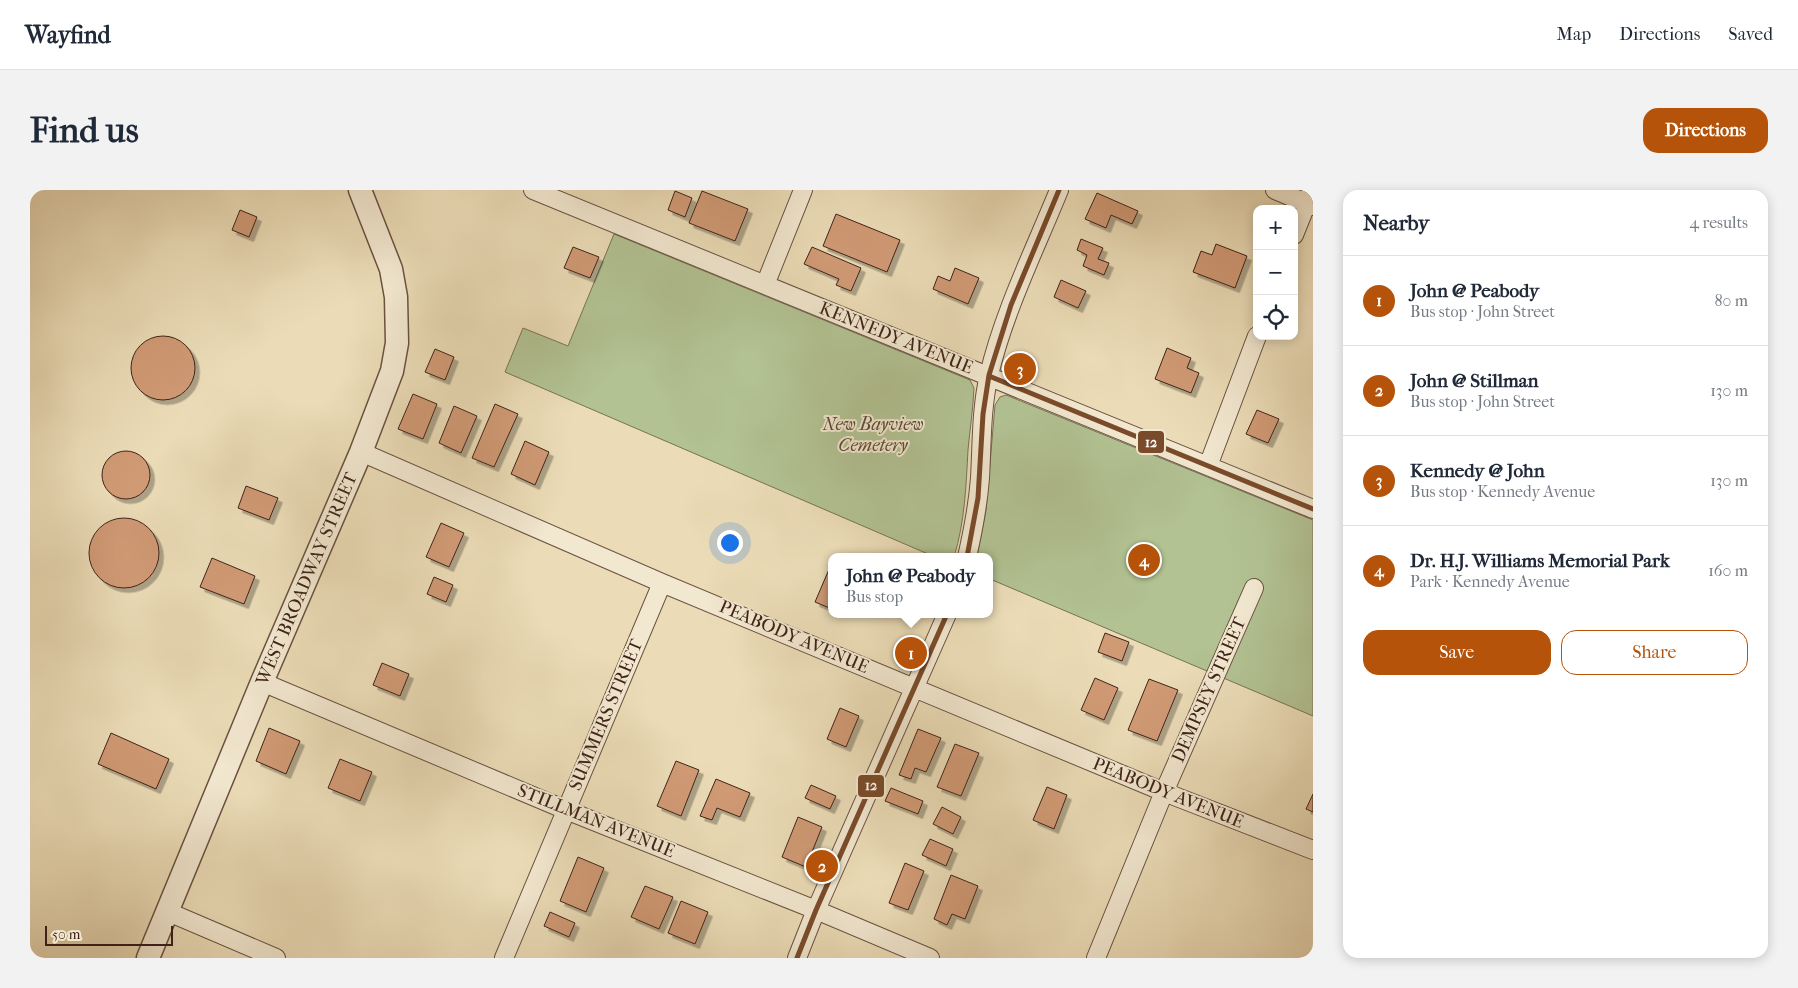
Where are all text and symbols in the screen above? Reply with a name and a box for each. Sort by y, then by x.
text: Wayfind [25,21,111,49]
text: Map [1557,24,1591,45]
text: Directions [1619,24,1700,45]
text: Saved [1728,24,1773,45]
button: Directions [1643,108,1768,153]
text: Find us [30,110,139,151]
map controls [1253,205,1298,340]
button: + [1253,205,1298,250]
text: Nearby [1363,211,1429,235]
text: 4 results [1690,213,1748,232]
button: − [1253,250,1298,295]
text: John @ Peabody [1410,280,1539,302]
text: 1 [1376,291,1382,310]
text: 80 m [1714,291,1748,310]
button: locate [1253,295,1298,340]
street label: KENNEDY AVENUE [816,298,976,378]
text: Bus stop · John Street [1410,302,1555,321]
pin: 3 [1004,350,1036,388]
text: John @ Stillman [1410,370,1539,392]
text: 2 [1375,381,1383,400]
text: 130 m [1710,381,1748,400]
text: Bus stop · John Street [1410,392,1555,411]
park label: New Bayview Cemetery [822,414,923,456]
line badge: 12 [1137,430,1165,454]
text: 12 [1145,434,1157,451]
text: Kennedy @ John [1410,460,1545,482]
street label: WEST BROADWAY STREET [251,468,362,689]
text: 3 [1376,471,1382,490]
text: 130 m [1710,471,1748,490]
text: Bus stop · Kennedy Avenue [1410,482,1595,501]
your location [717,530,743,556]
pin: 4 [1128,541,1160,579]
text: Dr. H.J. Williams Memorial Park [1410,550,1670,572]
popup [828,553,993,618]
text: 4 [1374,561,1384,580]
text: 160 m [1708,561,1748,580]
text: John @ Peabody [846,565,975,587]
text: Park · Kennedy Avenue [1410,572,1570,591]
text: Bus stop [846,587,903,606]
street label: PEABODY AVENUE [716,596,872,678]
street label: DEMPSEY STREET [1168,613,1251,766]
button: Save [1363,630,1551,675]
button: Share [1561,630,1748,675]
pin: 1 [895,634,927,672]
street label: SUMMERS STREET [565,636,648,794]
street label: PEABODY AVENUE [1090,753,1246,833]
line badge: 12 [857,774,885,798]
text: 12 [865,777,877,794]
street label: STILLMAN AVENUE [514,780,678,862]
pin: 2 [806,847,838,885]
scale bar [45,923,172,946]
text: 50 m [52,926,80,943]

